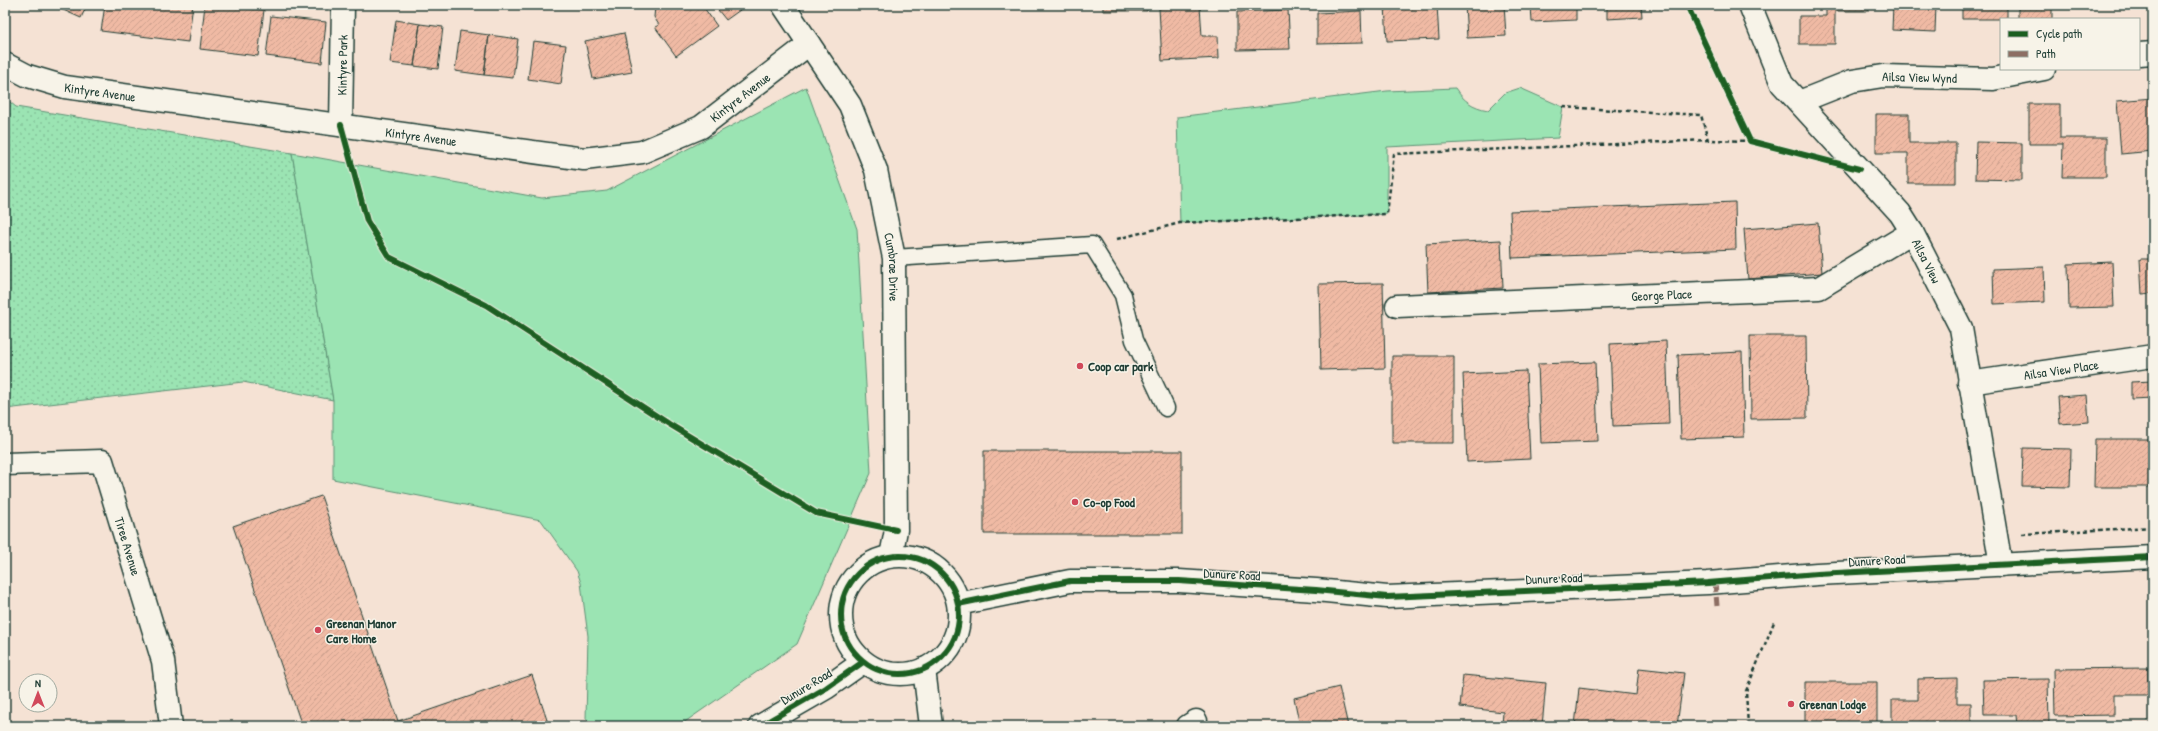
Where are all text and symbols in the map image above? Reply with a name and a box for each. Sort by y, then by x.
legend [2000,18,2140,70]
text: Cycle path [2036,25,2082,42]
street label: Kintyre Park [332,34,352,95]
text: Path [2036,45,2056,62]
street label: Ailsa View Wynd [1882,67,1957,87]
street label: Kintyre Avenue [706,68,774,126]
street label: Kintyre Avenue [63,78,137,106]
street label: Kintyre Avenue [384,123,458,150]
street label: Cumbrae Drive [880,231,903,302]
street label: Ailsa View [1908,236,1946,286]
street label: George Place [1631,284,1692,305]
street label: Ailsa View Place [2022,355,2100,384]
place label: Coop car park [1088,357,1154,376]
marker: Coop car park [1075,361,1085,371]
place label: Co-op Food [1083,493,1136,512]
marker: Co-op Food [1070,497,1080,507]
street label: Tiree Avenue [111,515,145,578]
street label: Dunure Road [1848,550,1906,570]
street label: Dunure Road [1203,564,1261,584]
street label: Dunure Road [1525,568,1583,588]
place label: Greenan Manor Care Home [326,614,397,647]
marker: Greenan Manor Care Home [313,625,323,635]
street label: Dunure Road [777,664,835,708]
north arrow [18,673,58,713]
text: N [35,676,41,690]
place label: Greenan Lodge [1799,695,1867,714]
marker: Greenan Lodge [1786,699,1796,709]

